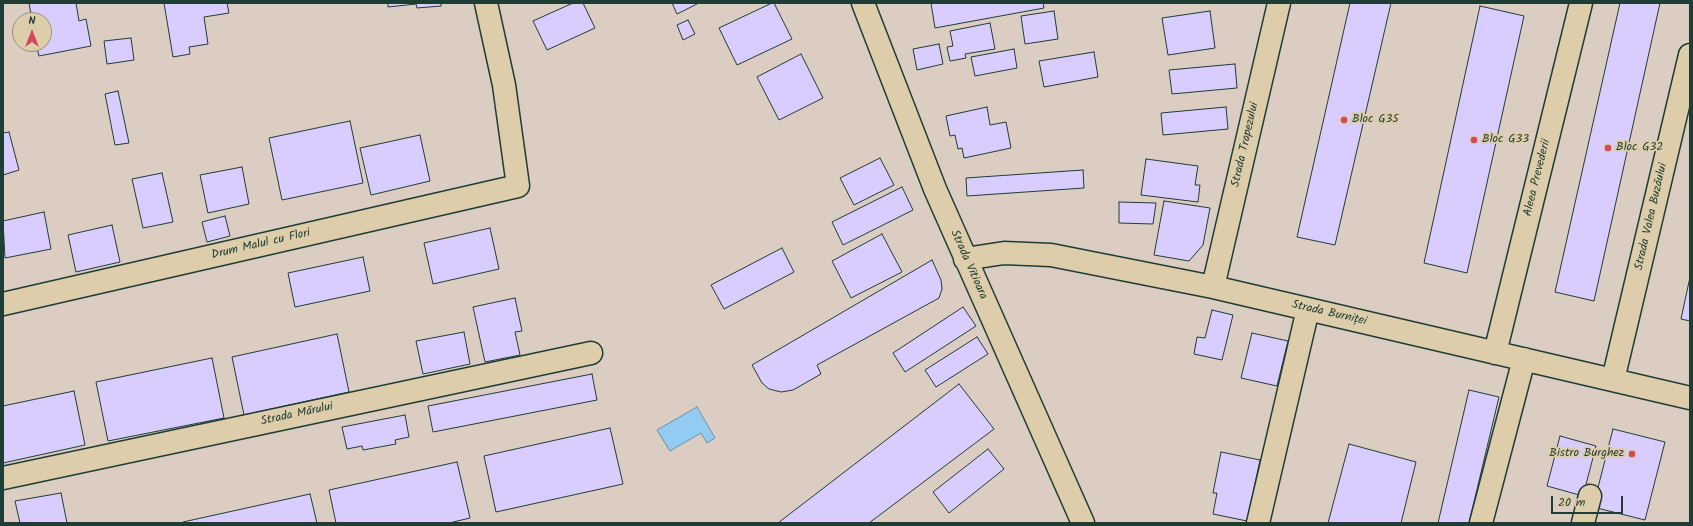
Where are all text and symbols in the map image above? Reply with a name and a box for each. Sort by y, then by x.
north arrow [12,12,52,52]
text: N [29,12,35,30]
street label: Strada Trapezului [1229,101,1263,189]
place label: Bloc G35 [1352,113,1399,127]
marker: Bloc G35 [1339,115,1349,125]
place label: Bloc G33 [1482,133,1529,147]
marker: Bloc G33 [1469,135,1479,145]
street label: Aleea Prevederii [1521,138,1555,218]
place label: Bloc G32 [1616,141,1663,155]
marker: Bloc G32 [1603,143,1613,153]
street label: Strada Valea Buzăului [1633,162,1671,272]
street label: Drum Malul cu Flori [210,227,312,263]
street label: Strada Vitioara [946,228,990,302]
street label: Strada Burniței [1290,298,1368,330]
street label: Strada Mărului [260,400,334,430]
place label: Bistro Burghez [1549,447,1624,461]
marker: Bistro Burghez [1627,449,1637,459]
scale bar [1553,488,1625,514]
text: 20 m [1558,493,1585,512]

